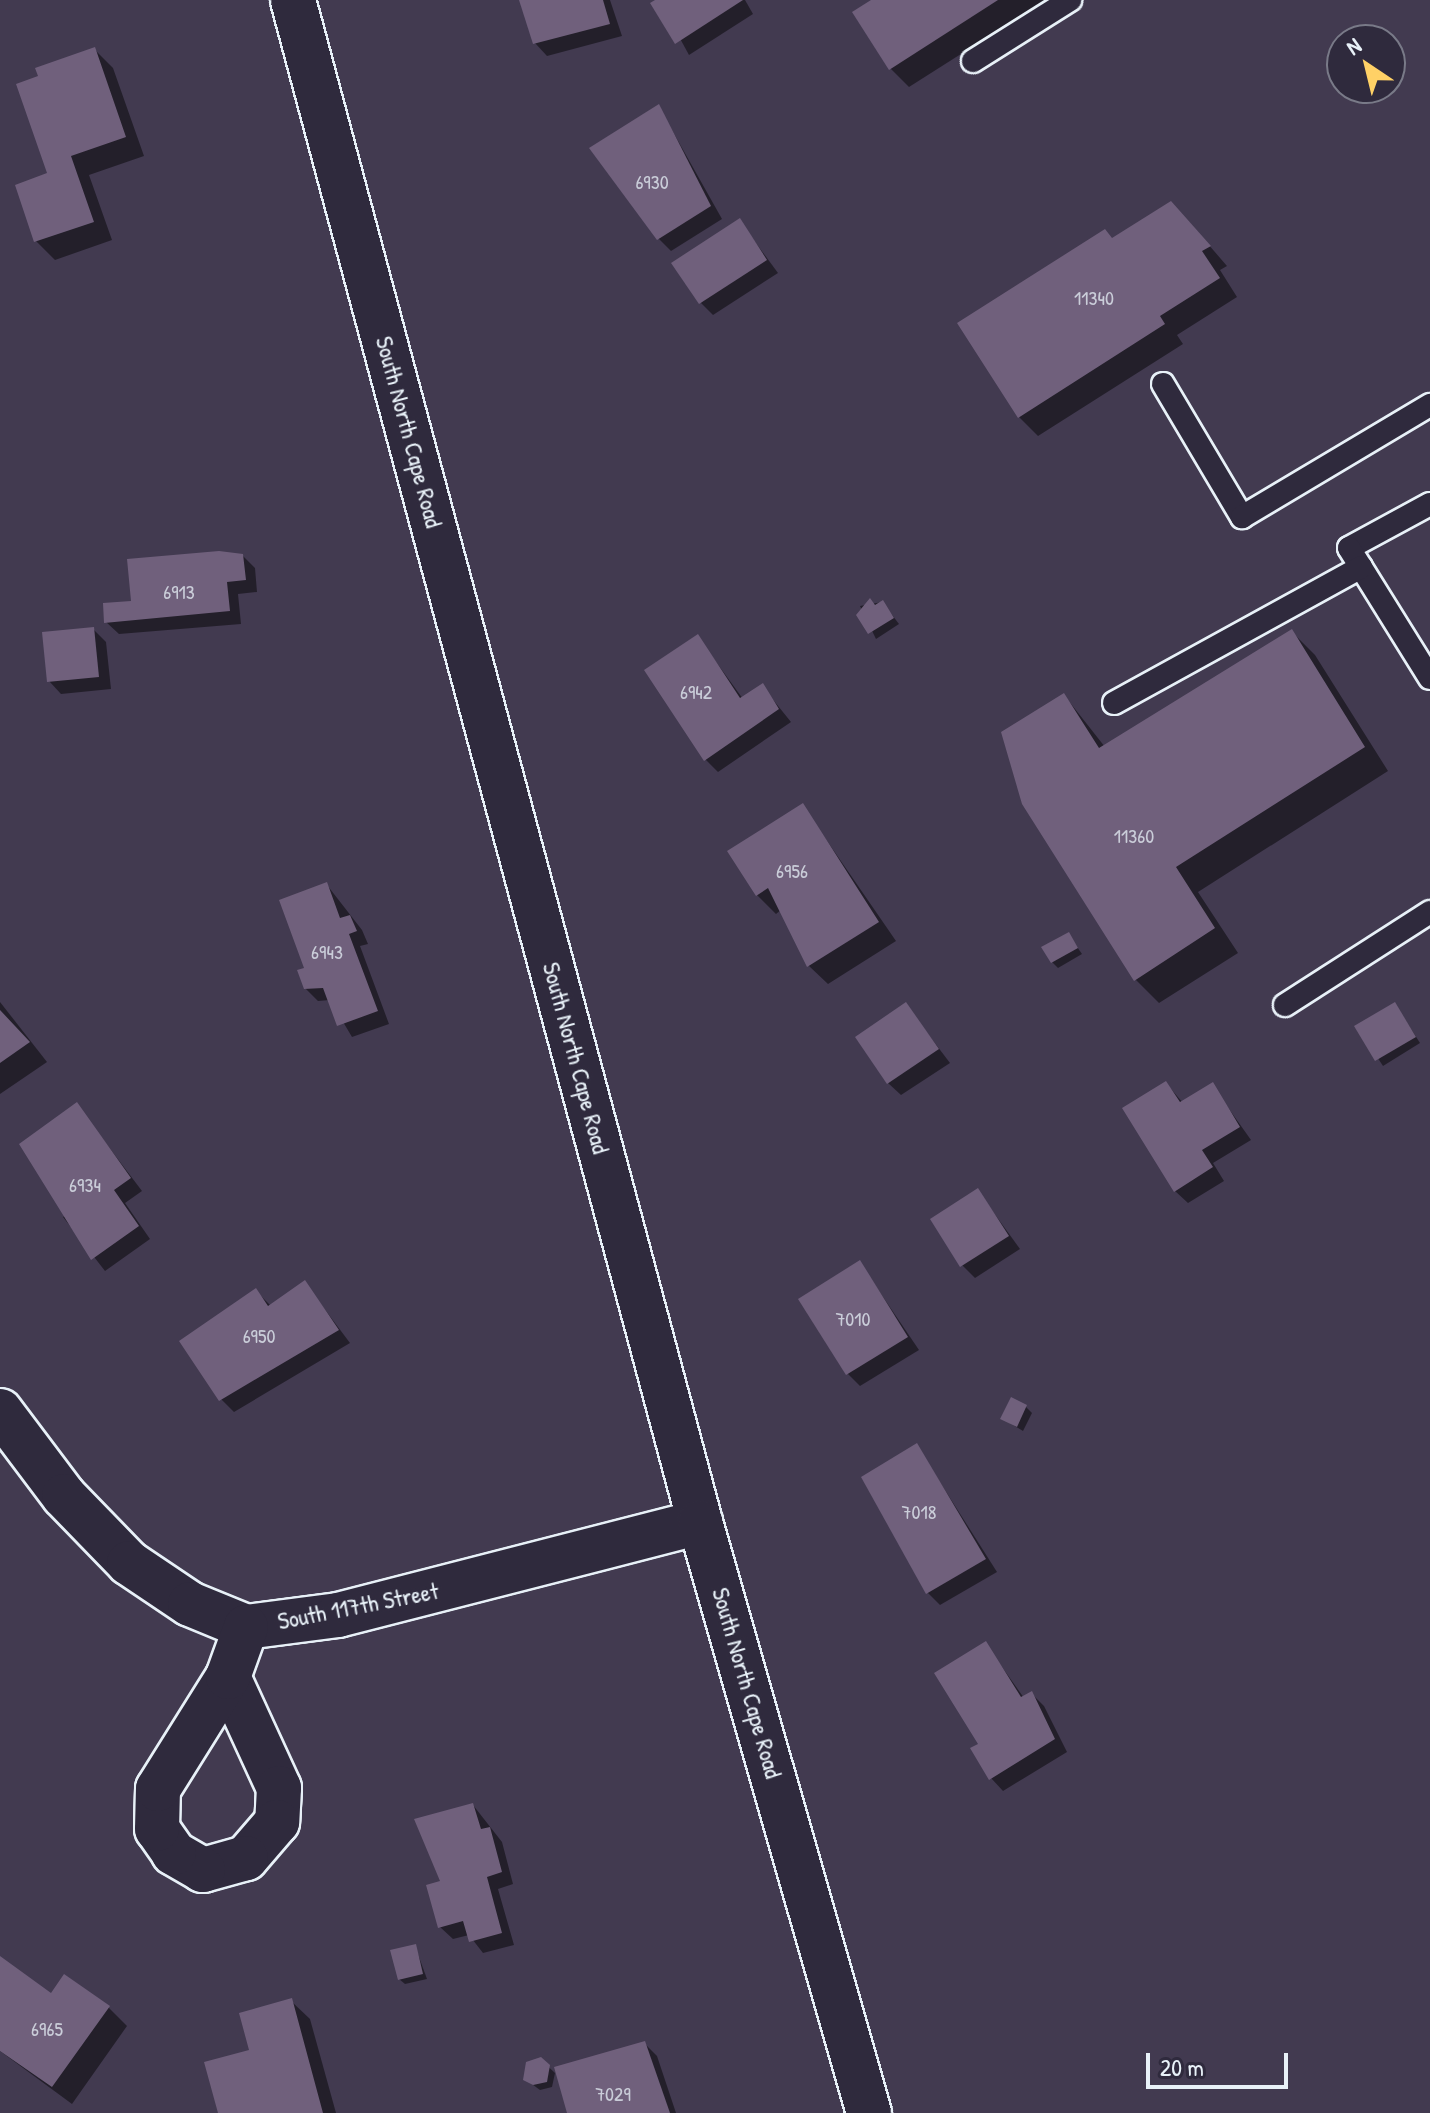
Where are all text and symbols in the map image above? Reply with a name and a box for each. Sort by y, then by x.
north arrow [1326,24,1406,104]
text: N [1340,30,1367,62]
house number: 6930 [635,169,669,193]
house number: 11340 [1074,285,1114,309]
street label: South North Cape Road [370,333,448,531]
house number: 6913 [163,579,195,603]
house number: 6942 [680,679,712,703]
house number: 11360 [1114,823,1154,847]
house number: 6956 [776,858,808,882]
house number: 6943 [311,939,343,963]
street label: South North Cape Road [537,959,615,1157]
house number: 6934 [69,1172,101,1196]
house number: 7010 [835,1306,871,1330]
house number: 6950 [243,1323,275,1347]
house number: 7018 [902,1499,936,1523]
street label: South 117th Street [275,1576,441,1636]
street label: South North Cape Road [706,1584,788,1782]
house number: 6965 [31,2016,63,2040]
scale bar [1150,2037,1292,2087]
text: 20 m [1160,2051,1204,2083]
house number: 7029 [595,2081,631,2105]

